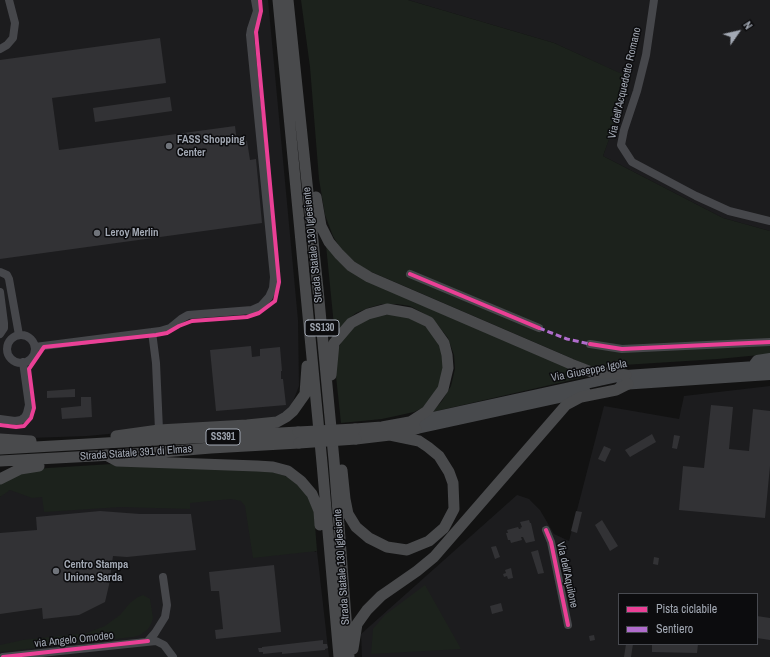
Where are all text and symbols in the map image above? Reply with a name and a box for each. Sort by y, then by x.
north arrow [718,12,758,52]
text: N [740,19,756,32]
street label: Via dell'Acquedotto Romano [606,26,644,140]
place label: FASS Shopping Center [177,133,245,159]
marker: FASS Shopping Center [164,141,174,151]
street label: Strada Statale 130 Iglesiente [300,186,326,304]
place label: Leroy Merlin [105,226,159,240]
marker: Leroy Merlin [92,228,102,238]
road number: SS130 [305,320,339,336]
street label: Via Giuseppe Igola [550,357,628,385]
road number: SS391 [206,429,240,445]
street label: Strada Statale 391 di Elmas [80,442,192,464]
street label: Strada Statale 130 Iglesiente [331,509,353,625]
street label: Via dell'Aquilone [554,541,580,609]
place label: Centro Stampa Unione Sarda [64,558,128,584]
marker: Centro Stampa Unione Sarda [51,566,61,576]
legend [618,593,758,645]
text: Pista ciclabile [656,601,717,617]
text: Sentiero [656,621,693,637]
street label: via Angelo Omodeo [34,629,114,651]

